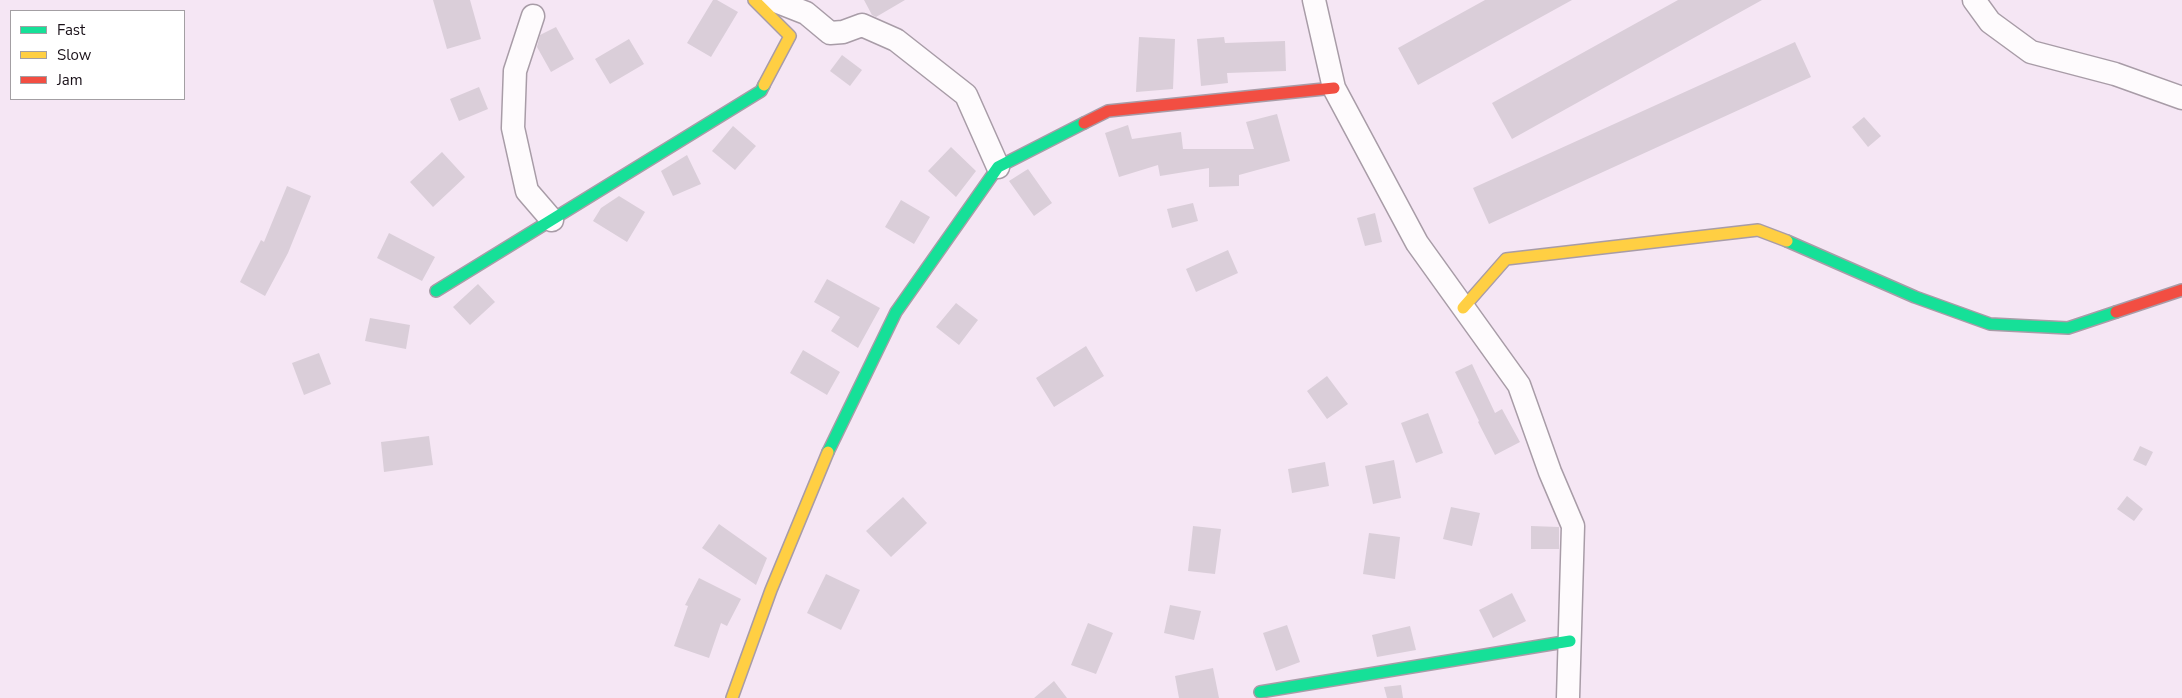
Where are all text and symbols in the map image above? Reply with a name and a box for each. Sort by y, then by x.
legend [10,10,185,100]
text: Fast [57,20,85,40]
text: Slow [57,45,91,65]
text: Jam [57,70,83,90]

